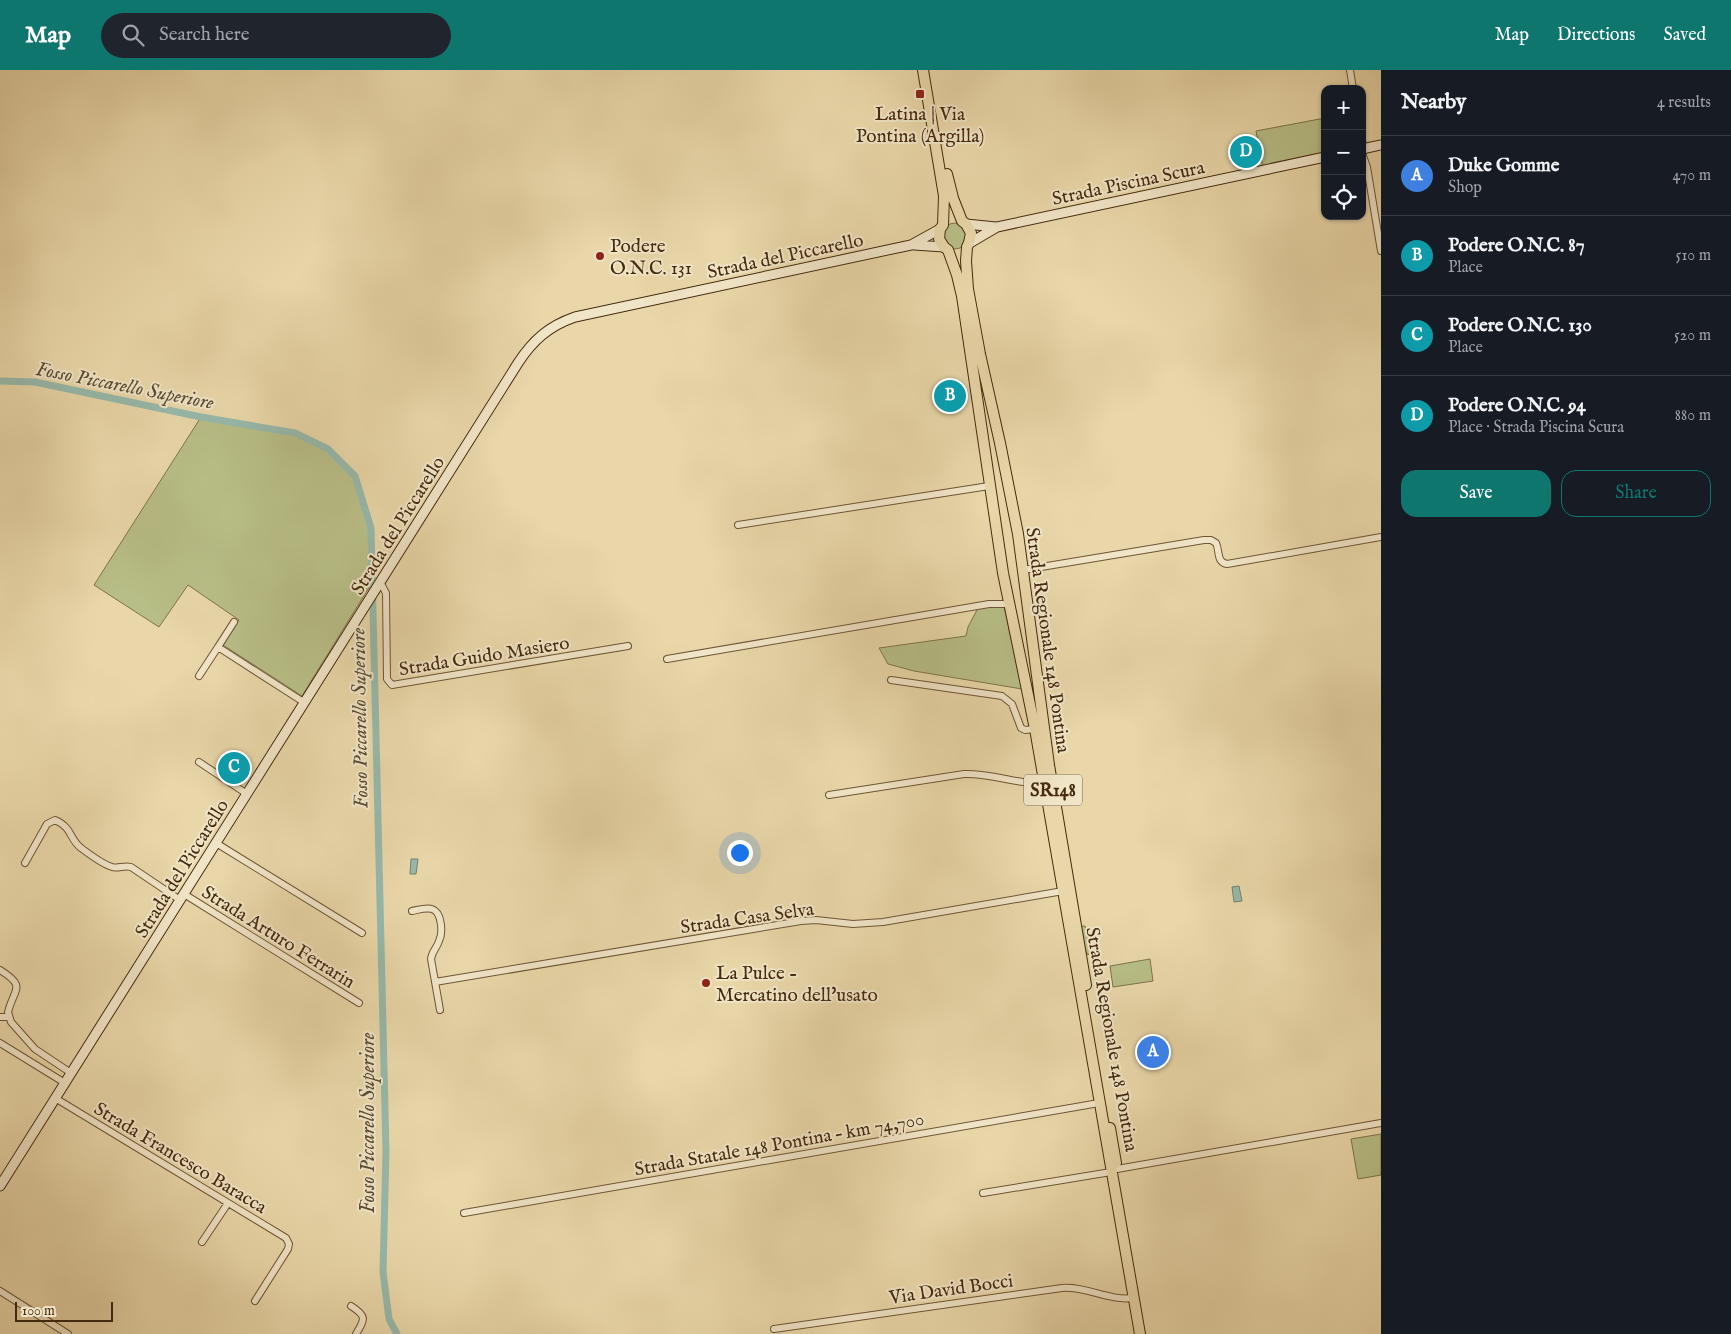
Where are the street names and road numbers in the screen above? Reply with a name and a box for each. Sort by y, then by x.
street label: Strada Piscina Scura [1050,156,1208,212]
street label: Strada del Piccarello [705,229,866,285]
street label: Strada del Piccarello [346,452,451,600]
street label: Strada Regionale 148 Pontina [1019,526,1075,755]
street label: Strada Guido Masiero [397,632,571,682]
road number: SR148 [1024,774,1082,806]
street label: Strada del Piccarello [130,795,235,943]
street label: Strada Arturo Ferrarin [197,881,359,995]
street label: Strada Casa Selva [679,898,816,940]
street label: Strada Regionale 148 Pontina [1079,925,1143,1154]
street label: Strada Francesco Baracca [89,1098,272,1220]
street label: Strada Statale 148 Pontina – km 74,700 [633,1108,926,1182]
street label: Via David Bocci [887,1269,1015,1311]

